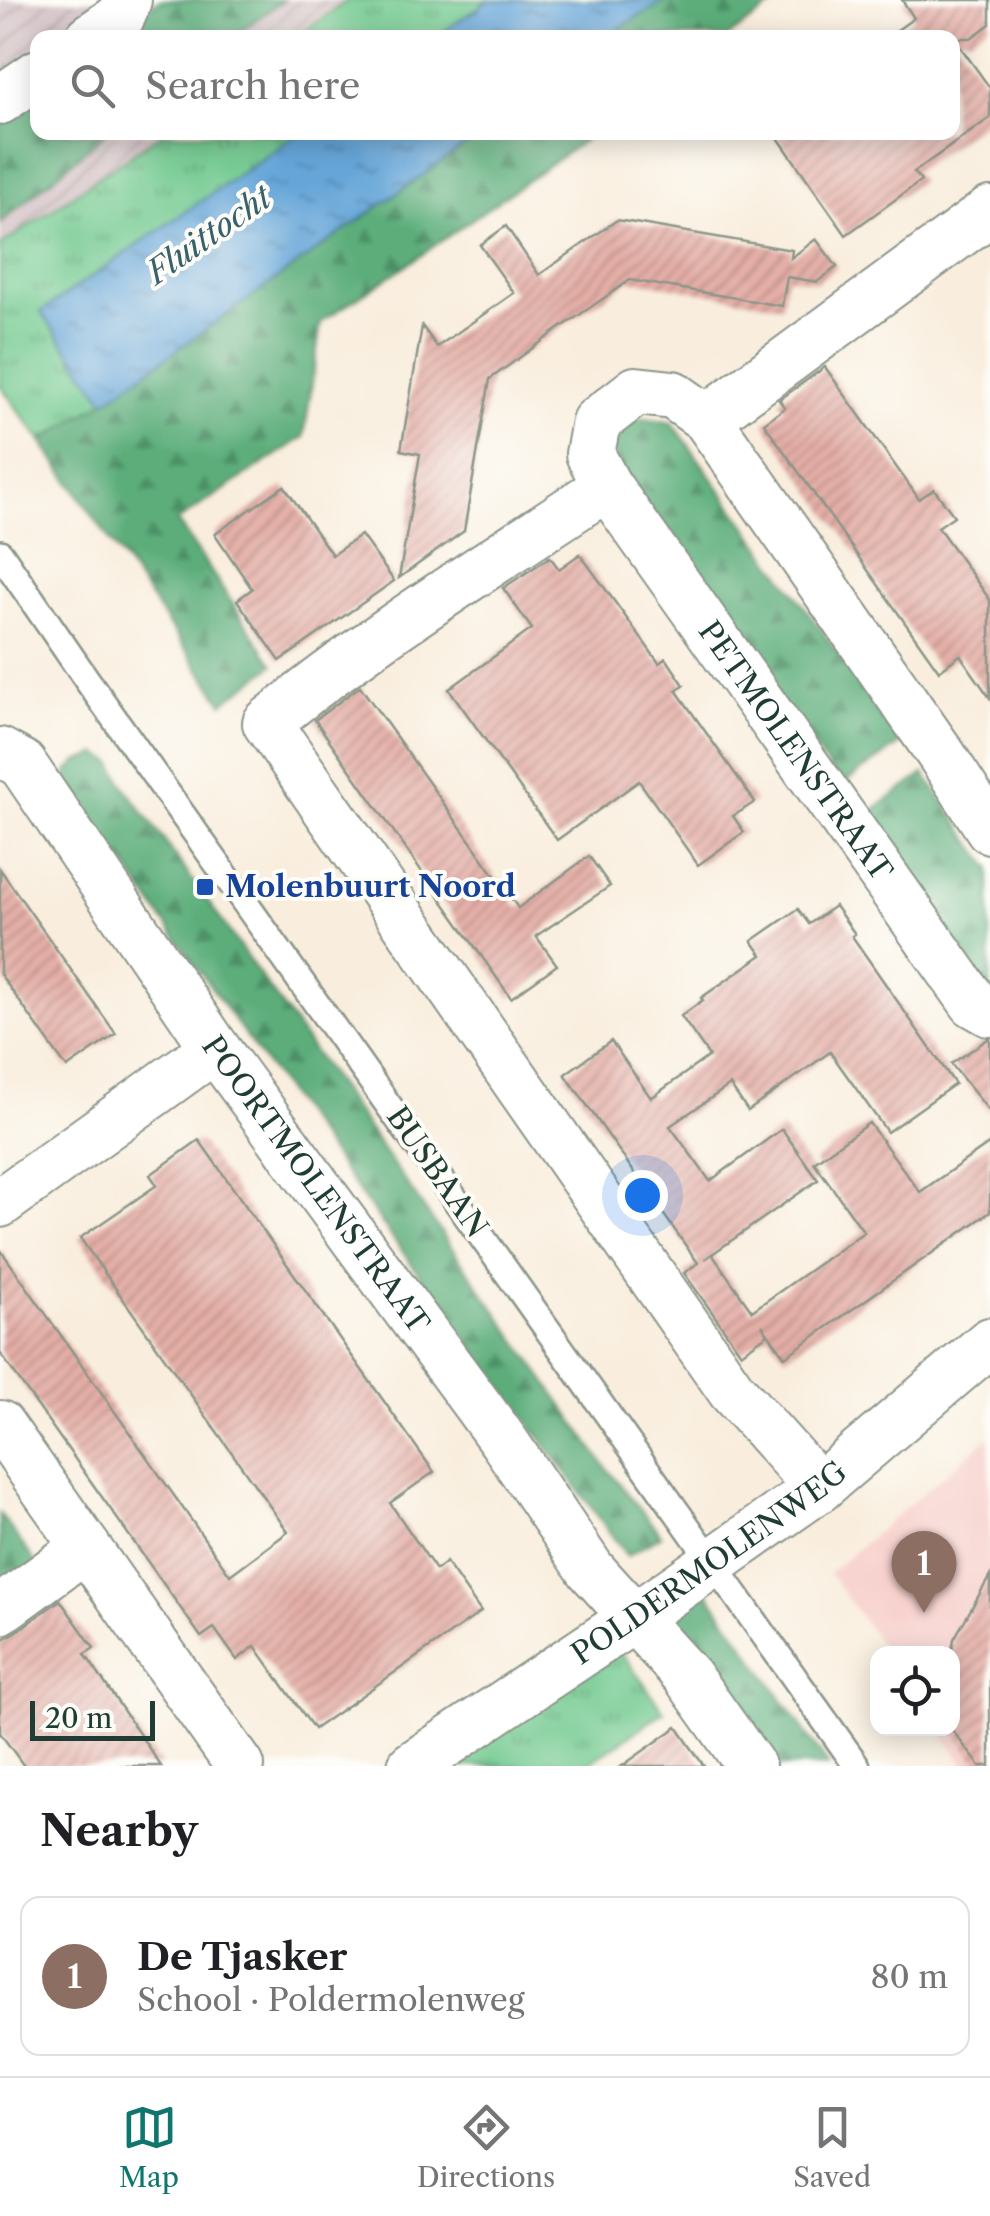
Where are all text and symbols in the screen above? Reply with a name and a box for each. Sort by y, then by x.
search box [30,30,960,140]
icon: search [65,58,120,113]
text: Search here [145,62,360,109]
water label: Fluittocht [136,177,280,293]
street label: PETMOLENSTRAAT [691,614,901,888]
place label: Molenbuurt Noord [225,868,516,905]
marker: Molenbuurt Noord [194,876,216,898]
street label: POORTMOLENSTRAAT [194,1029,438,1341]
street label: BUSBAAN [379,1099,496,1244]
your location [617,1170,668,1221]
street label: POLDERMOLENWEG [564,1453,854,1672]
pin: 1 [892,1530,956,1613]
map controls [870,1646,960,1736]
button: locate [870,1646,960,1736]
scale bar [30,1696,155,1740]
text: 20 m [45,1701,112,1735]
text: Nearby [40,1805,198,1857]
text: De Tjasker [137,1933,347,1980]
text: 1 [67,1957,82,1996]
text: 80 m [870,1957,948,1996]
text: School · Poldermolenweg [137,1980,525,2019]
tab: Map [119,2100,179,2194]
tab: Directions [417,2100,555,2194]
tab: Saved [793,2100,871,2194]

